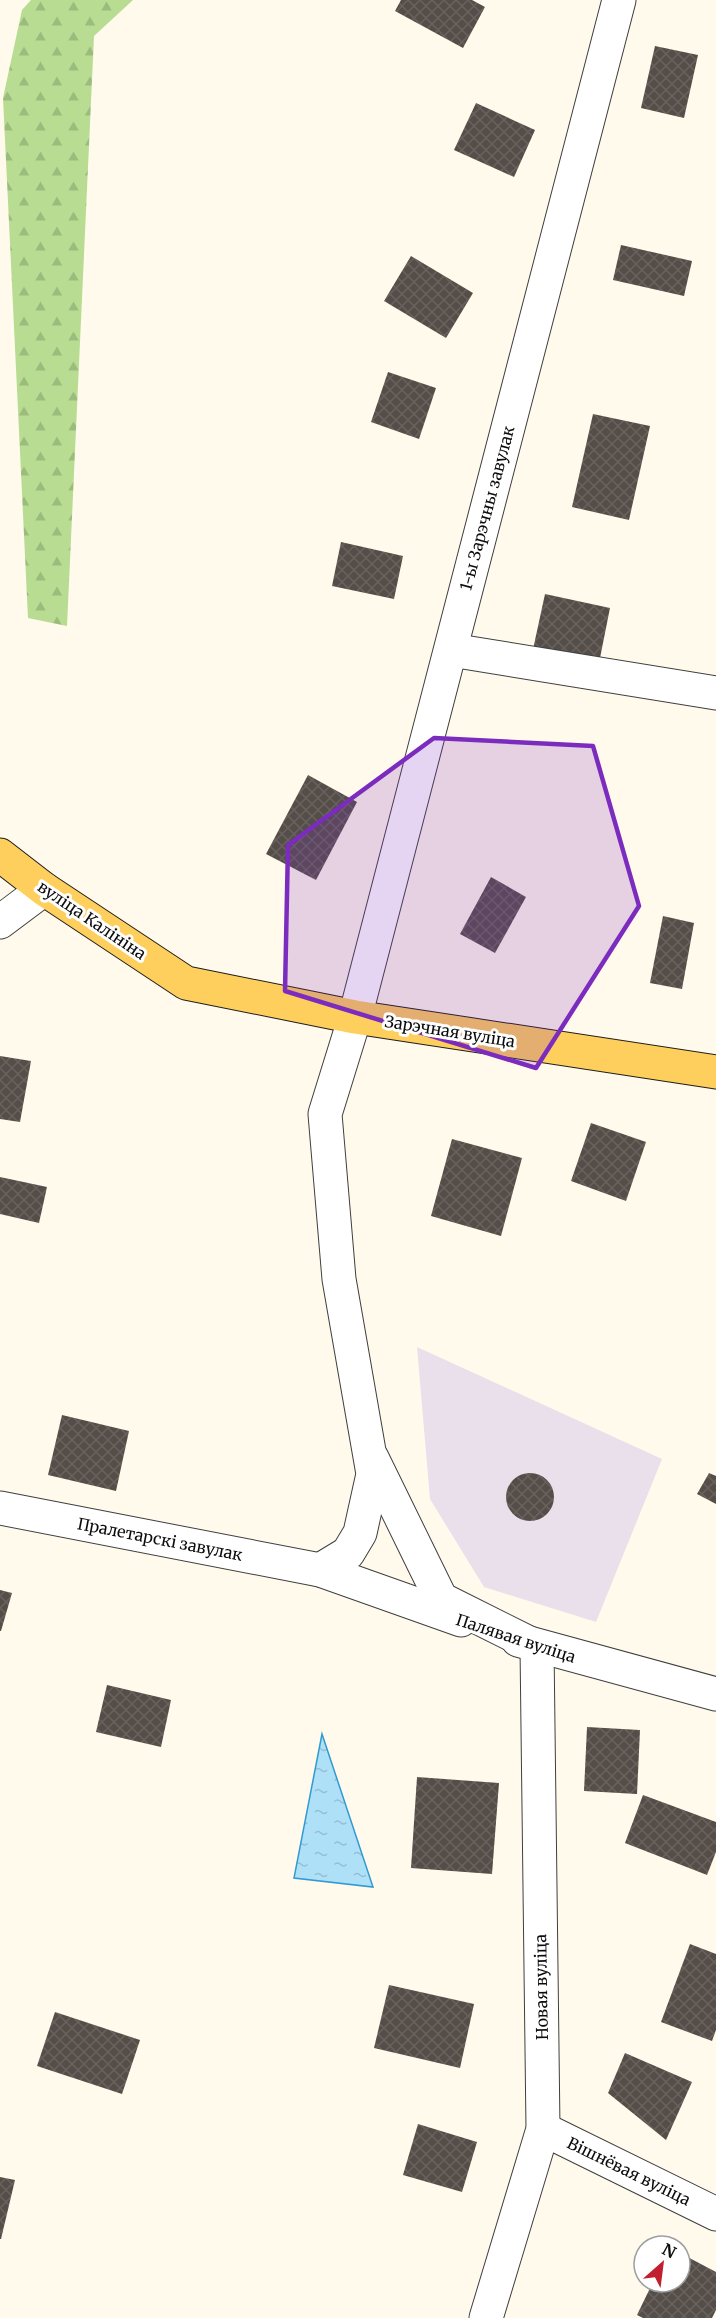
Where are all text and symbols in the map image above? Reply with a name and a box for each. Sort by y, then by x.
street label: 1-ы Зарэчны завулак [455,424,519,592]
street label: вуліца Калініна [34,876,150,964]
street label: Зарэчная вуліца [383,1011,517,1051]
street label: Пралетарскі завулак [76,1513,244,1565]
street label: Палявая вуліца [454,1609,579,1667]
street label: Новая вуліца [530,1933,552,2040]
street label: Вішнёвая вуліца [564,2132,694,2210]
north arrow [632,2234,692,2294]
text: N [659,2239,680,2263]

